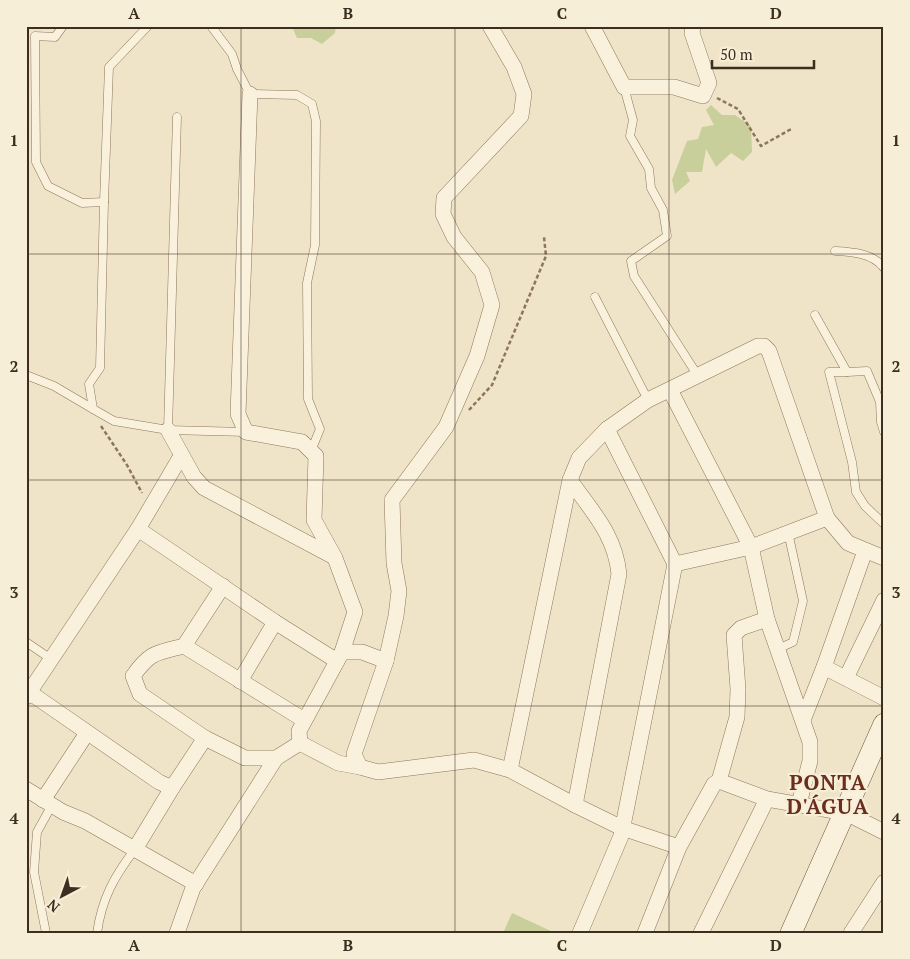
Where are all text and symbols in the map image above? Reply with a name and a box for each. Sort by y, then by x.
text: A [128,2,140,24]
text: B [343,2,353,24]
text: C [557,2,567,24]
text: D [770,2,782,24]
scale bar [712,38,815,70]
text: 50 m [720,44,753,64]
text: 1 [9,129,19,151]
text: 1 [891,129,901,151]
text: 2 [9,355,19,377]
text: 2 [891,355,901,377]
text: 3 [9,581,19,603]
text: 3 [891,581,901,603]
district label: PONTA D'ÁGUA [787,768,869,820]
text: 4 [9,807,19,829]
text: 4 [891,807,901,829]
north arrow [38,872,88,922]
text: N [43,895,63,917]
text: A [128,934,140,956]
text: B [343,934,353,956]
text: C [557,934,567,956]
text: D [770,934,782,956]

